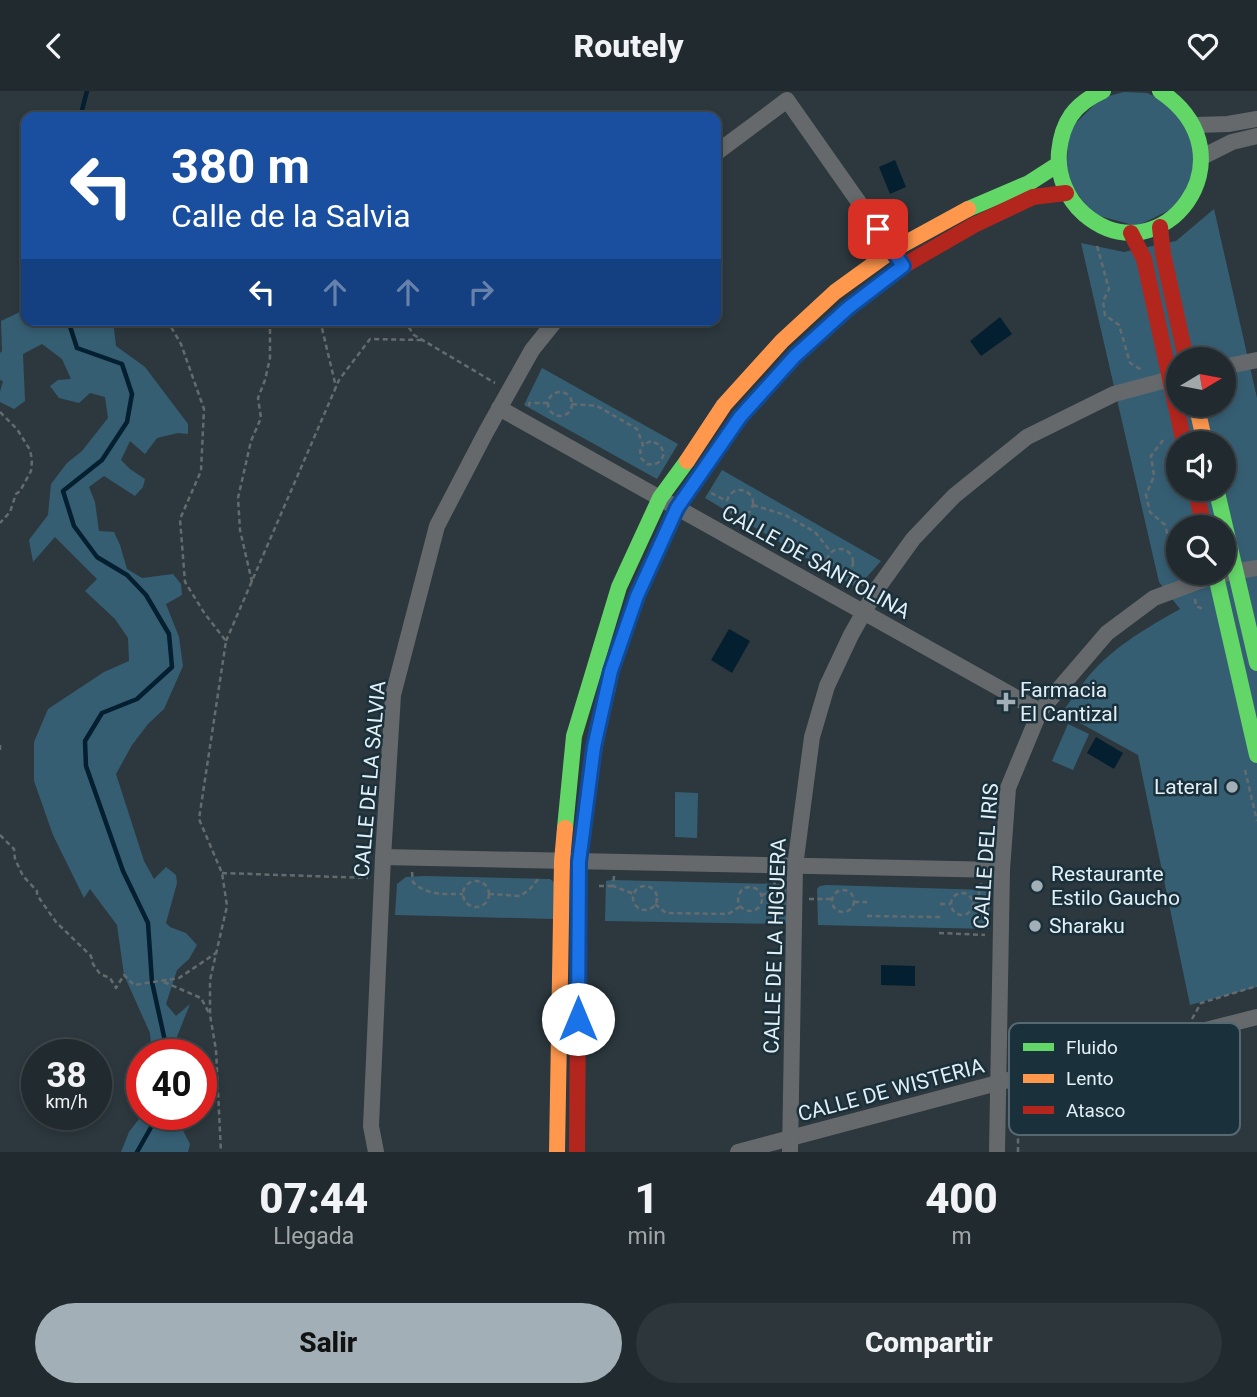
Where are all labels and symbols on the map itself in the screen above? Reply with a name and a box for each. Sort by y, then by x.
pin [848,199,908,259]
north arrow [1166,347,1236,417]
street label: CALLE DE SANTOLINA [718,500,915,624]
place label: Farmacia El Cantizal [1020,678,1118,726]
street label: CALLE DE LA SALVIA [349,679,391,878]
marker: Farmacia El Cantizal [998,694,1014,710]
place label: Lateral [1154,775,1218,799]
marker: Lateral [1224,779,1240,795]
street label: CALLE DEL IRIS [969,782,1003,930]
street label: CALLE DE LA HIGUERA [759,838,791,1054]
place label: Restaurante Estilo Gaucho [1051,862,1180,910]
marker: Restaurante Estilo Gaucho [1029,878,1045,894]
place label: Sharaku [1049,914,1125,938]
marker: Sharaku [1027,918,1043,934]
position arrow [541,982,615,1056]
legend [1009,1023,1240,1135]
text: Fluido [1066,1036,1118,1059]
speed limit sign: 40 [126,1039,217,1130]
street label: CALLE DE WISTERIA [795,1054,987,1126]
text: Lento [1066,1067,1114,1090]
text: Atasco [1066,1099,1125,1122]

